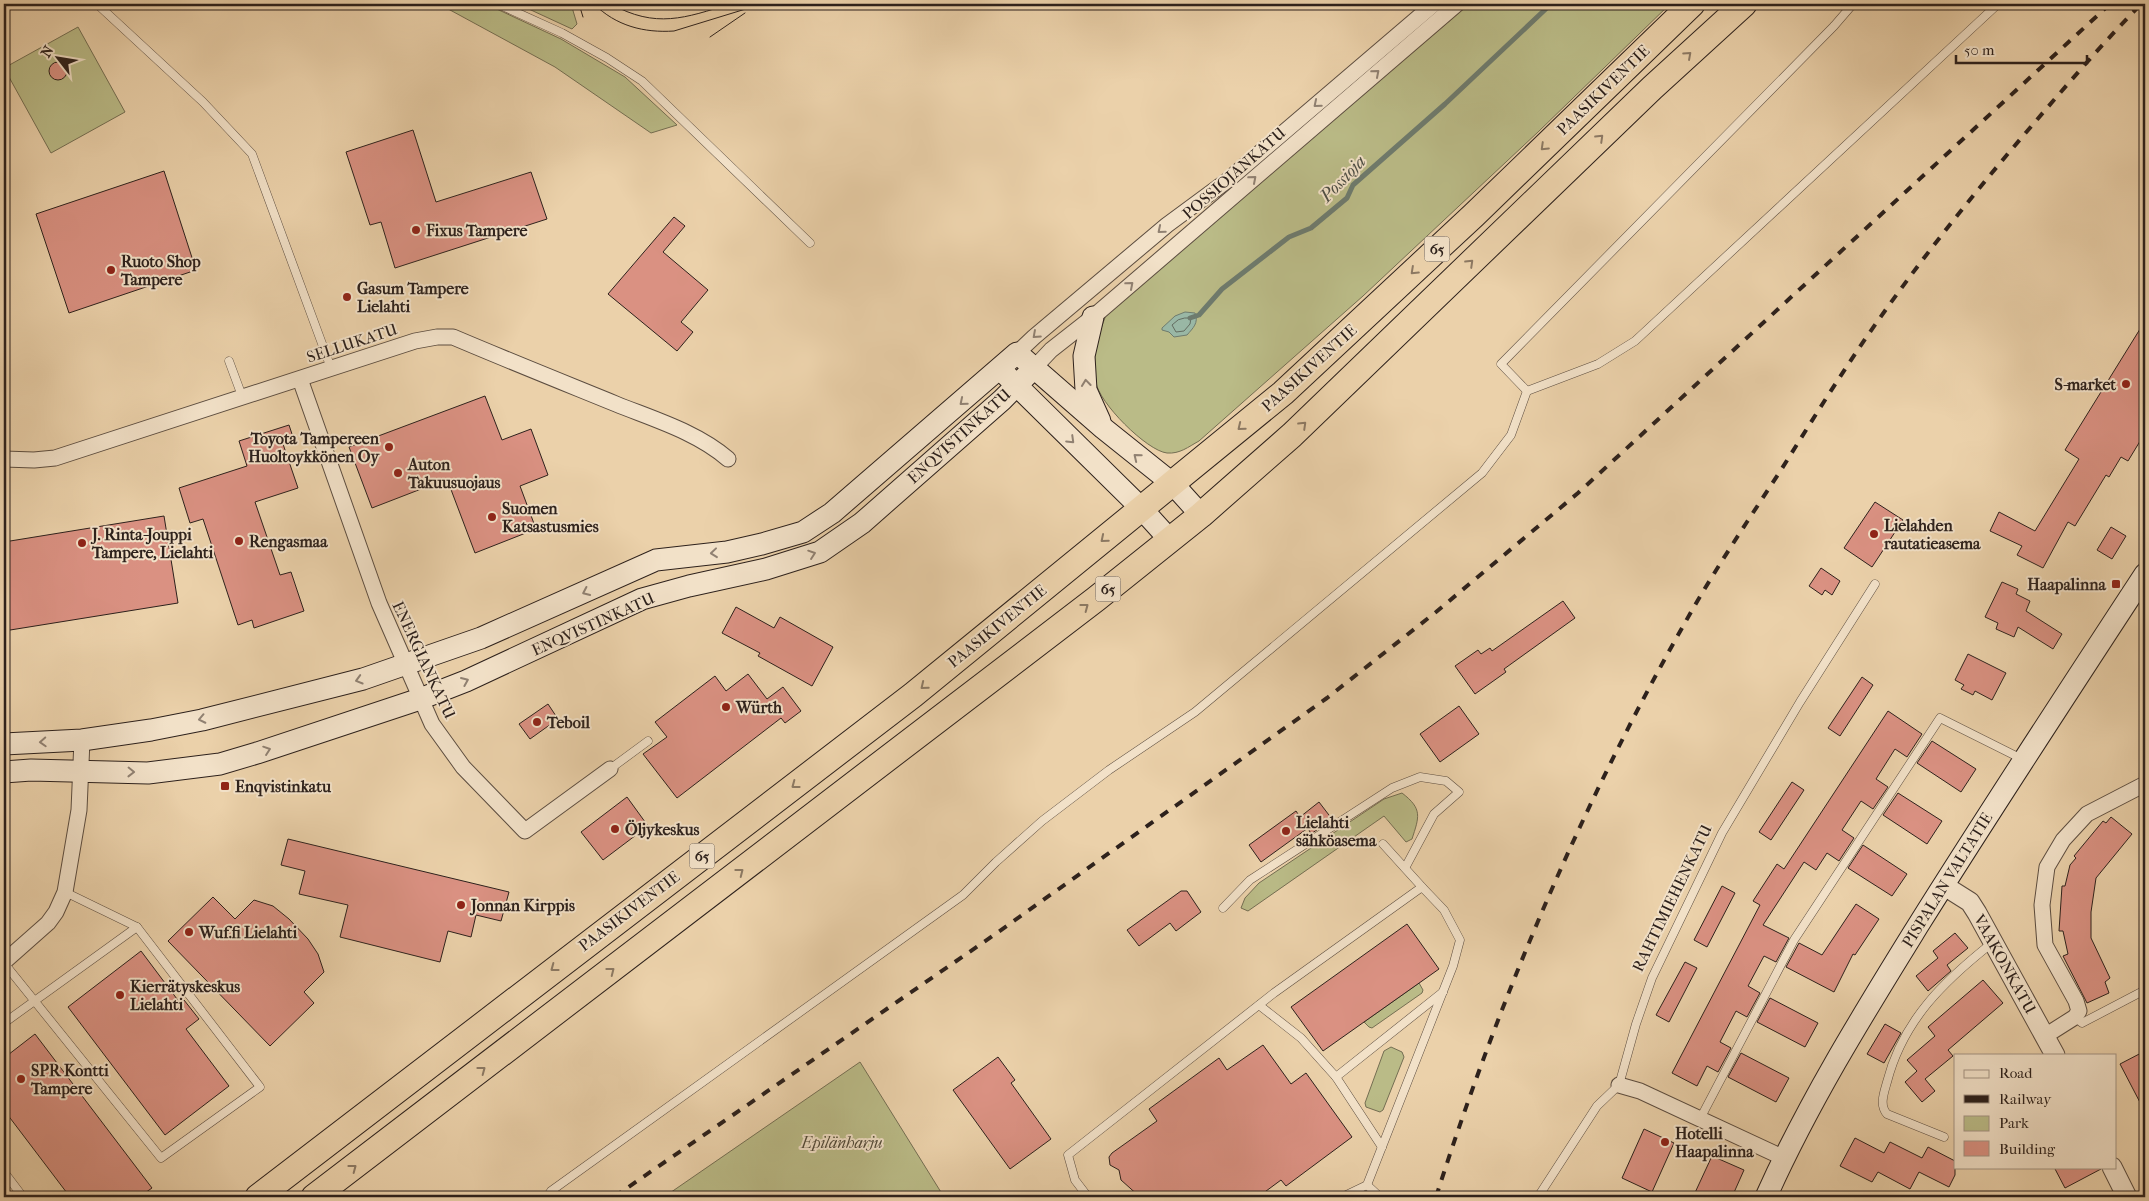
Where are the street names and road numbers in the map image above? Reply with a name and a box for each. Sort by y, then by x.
street label: PAASIKIVENTIE [1553,41,1653,139]
street label: POSSIOJANKATU [1178,123,1290,223]
road number: 65 [1424,236,1450,262]
street label: SELLUKATU [304,319,400,367]
street label: PAASIKIVENTIE [1258,320,1361,416]
street label: ENQVISTINKATU [903,384,1015,487]
road number: 65 [1096,576,1120,602]
street label: PAASIKIVENTIE [944,580,1050,672]
street label: ENQVISTINKATU [529,588,658,660]
street label: ENERGIANKATU [388,598,460,722]
street label: PISPALAN VALTATIE [1898,809,1996,951]
street label: RAHTIMIEHENKATU [1628,821,1716,975]
road number: 65 [690,844,714,868]
street label: PAASIKIVENTIE [575,867,683,955]
street label: VAAKONKATU [1969,910,2040,1017]

